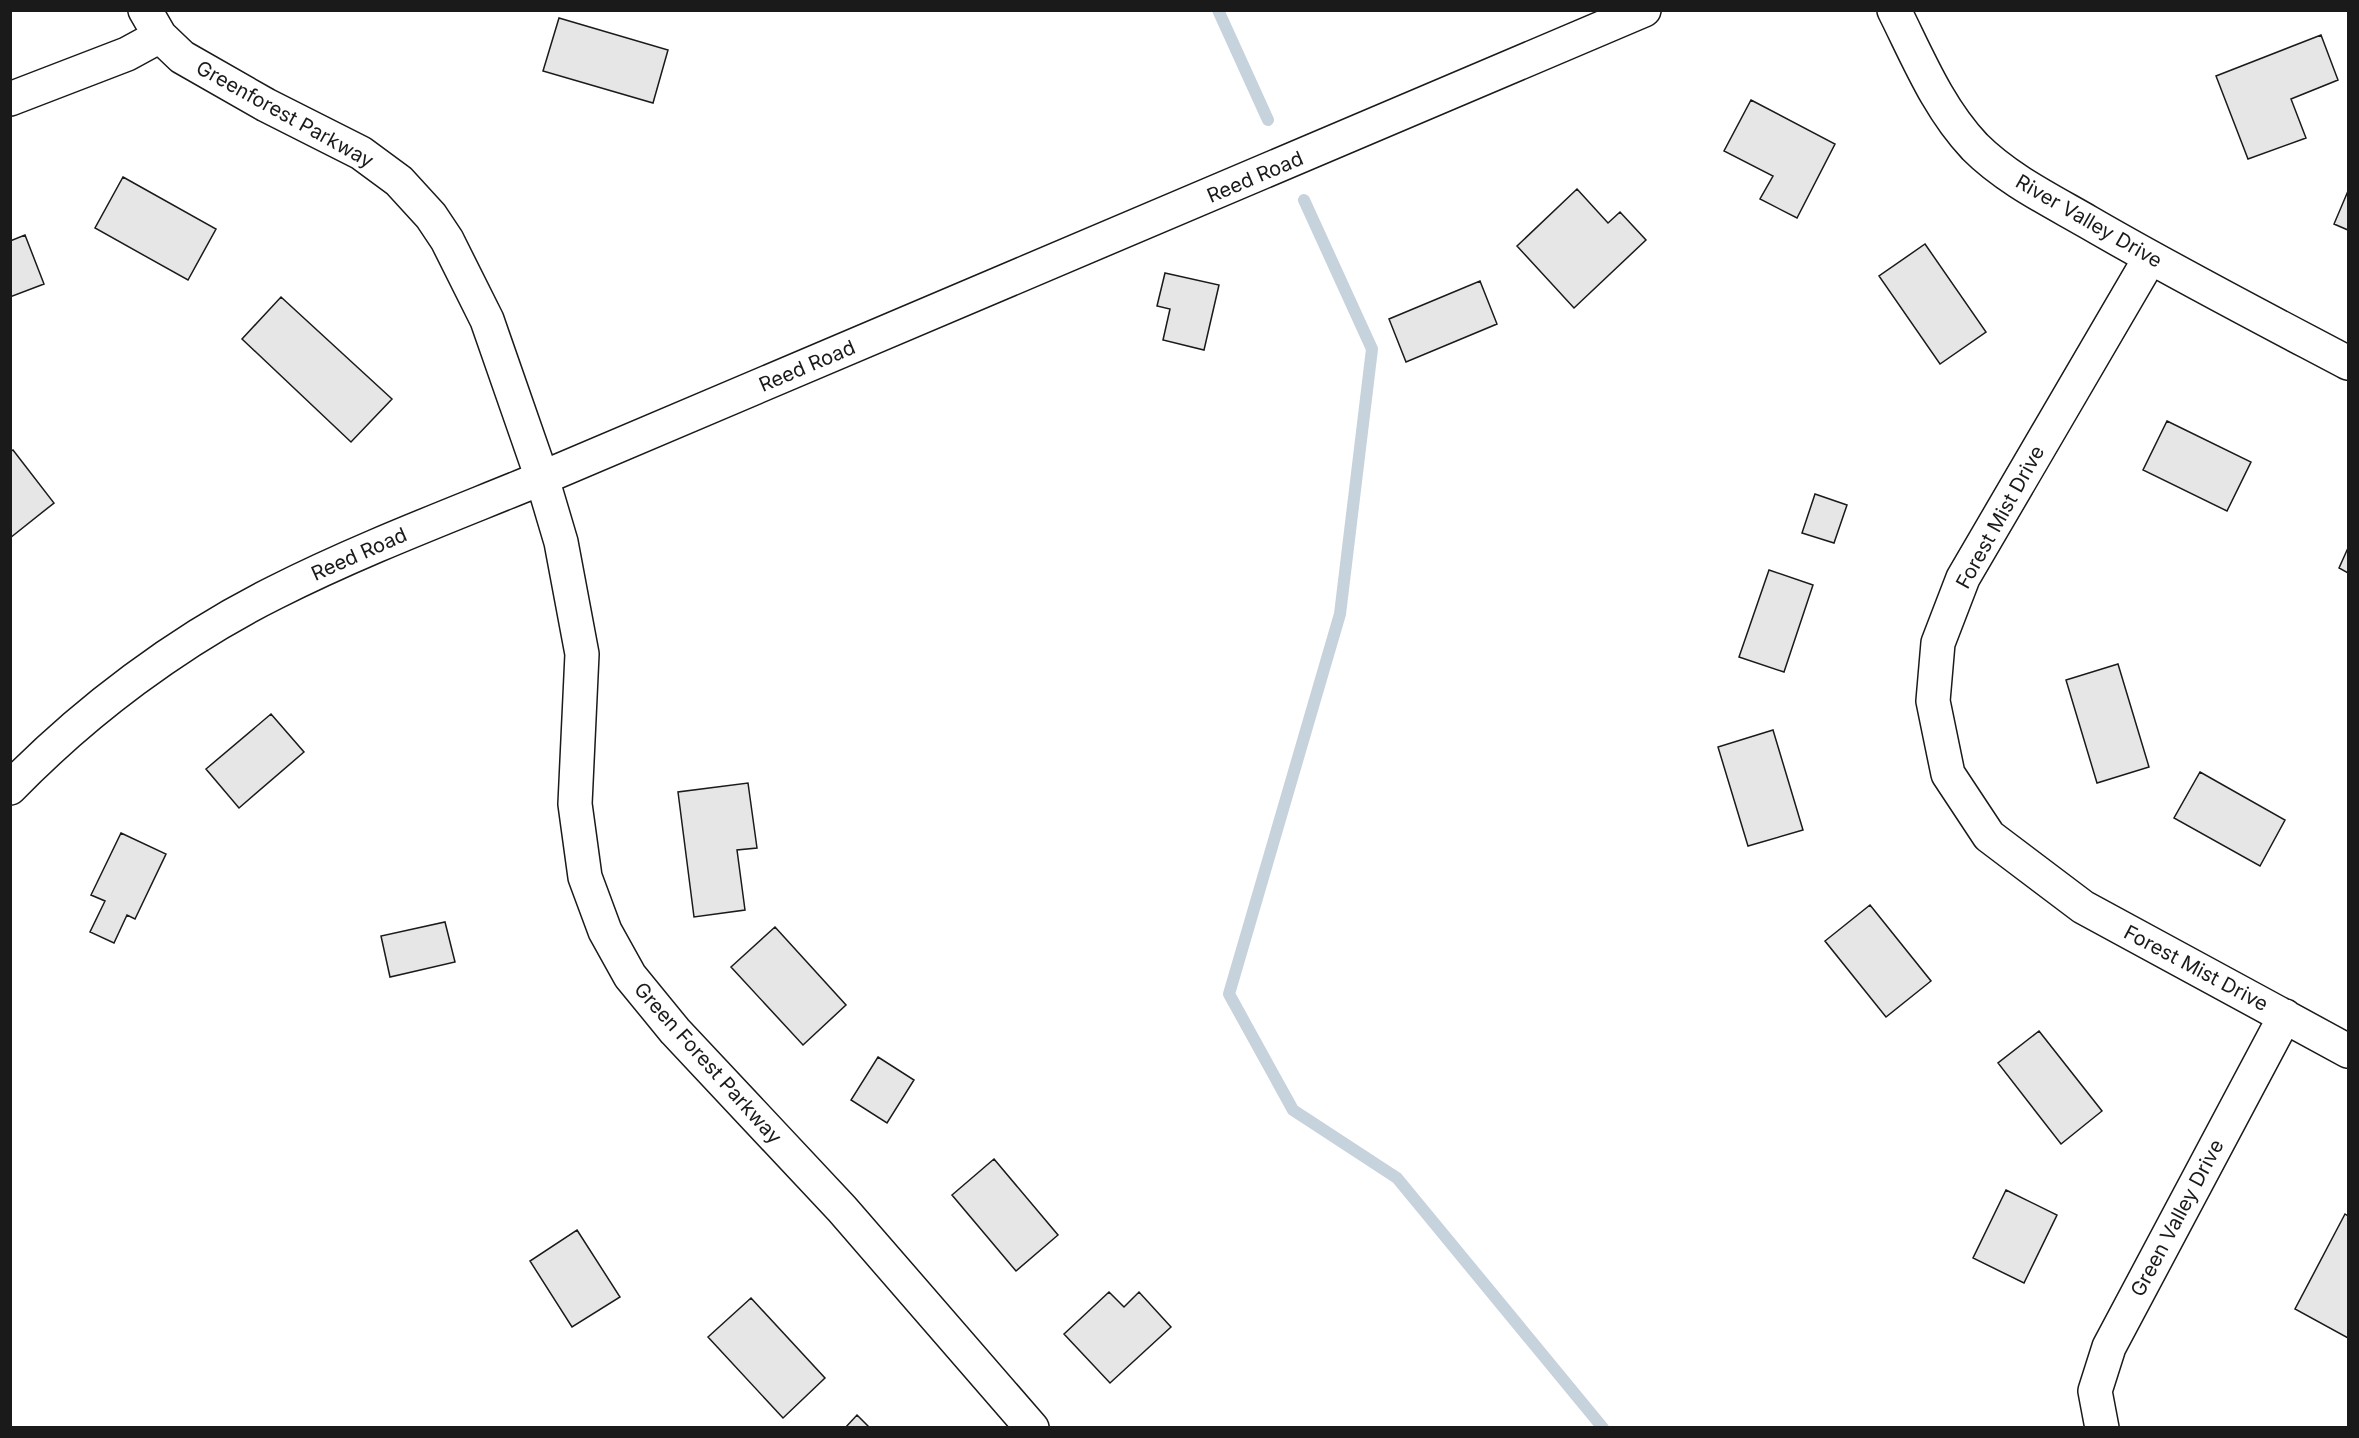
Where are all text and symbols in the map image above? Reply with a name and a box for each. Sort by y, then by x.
street label: Greenforest Parkway [192,55,378,173]
street label: Reed Road [1203,146,1307,208]
street label: River Valley Drive [2012,169,2166,273]
street label: Reed Road [755,335,859,397]
street label: Forest Mist Drive [1951,441,2049,593]
street label: Reed Road [308,522,410,586]
street label: Forest Mist Drive [2120,920,2272,1016]
street label: Green Forest Parkway [629,977,787,1149]
street label: Green Valley Drive [2125,1135,2229,1301]

